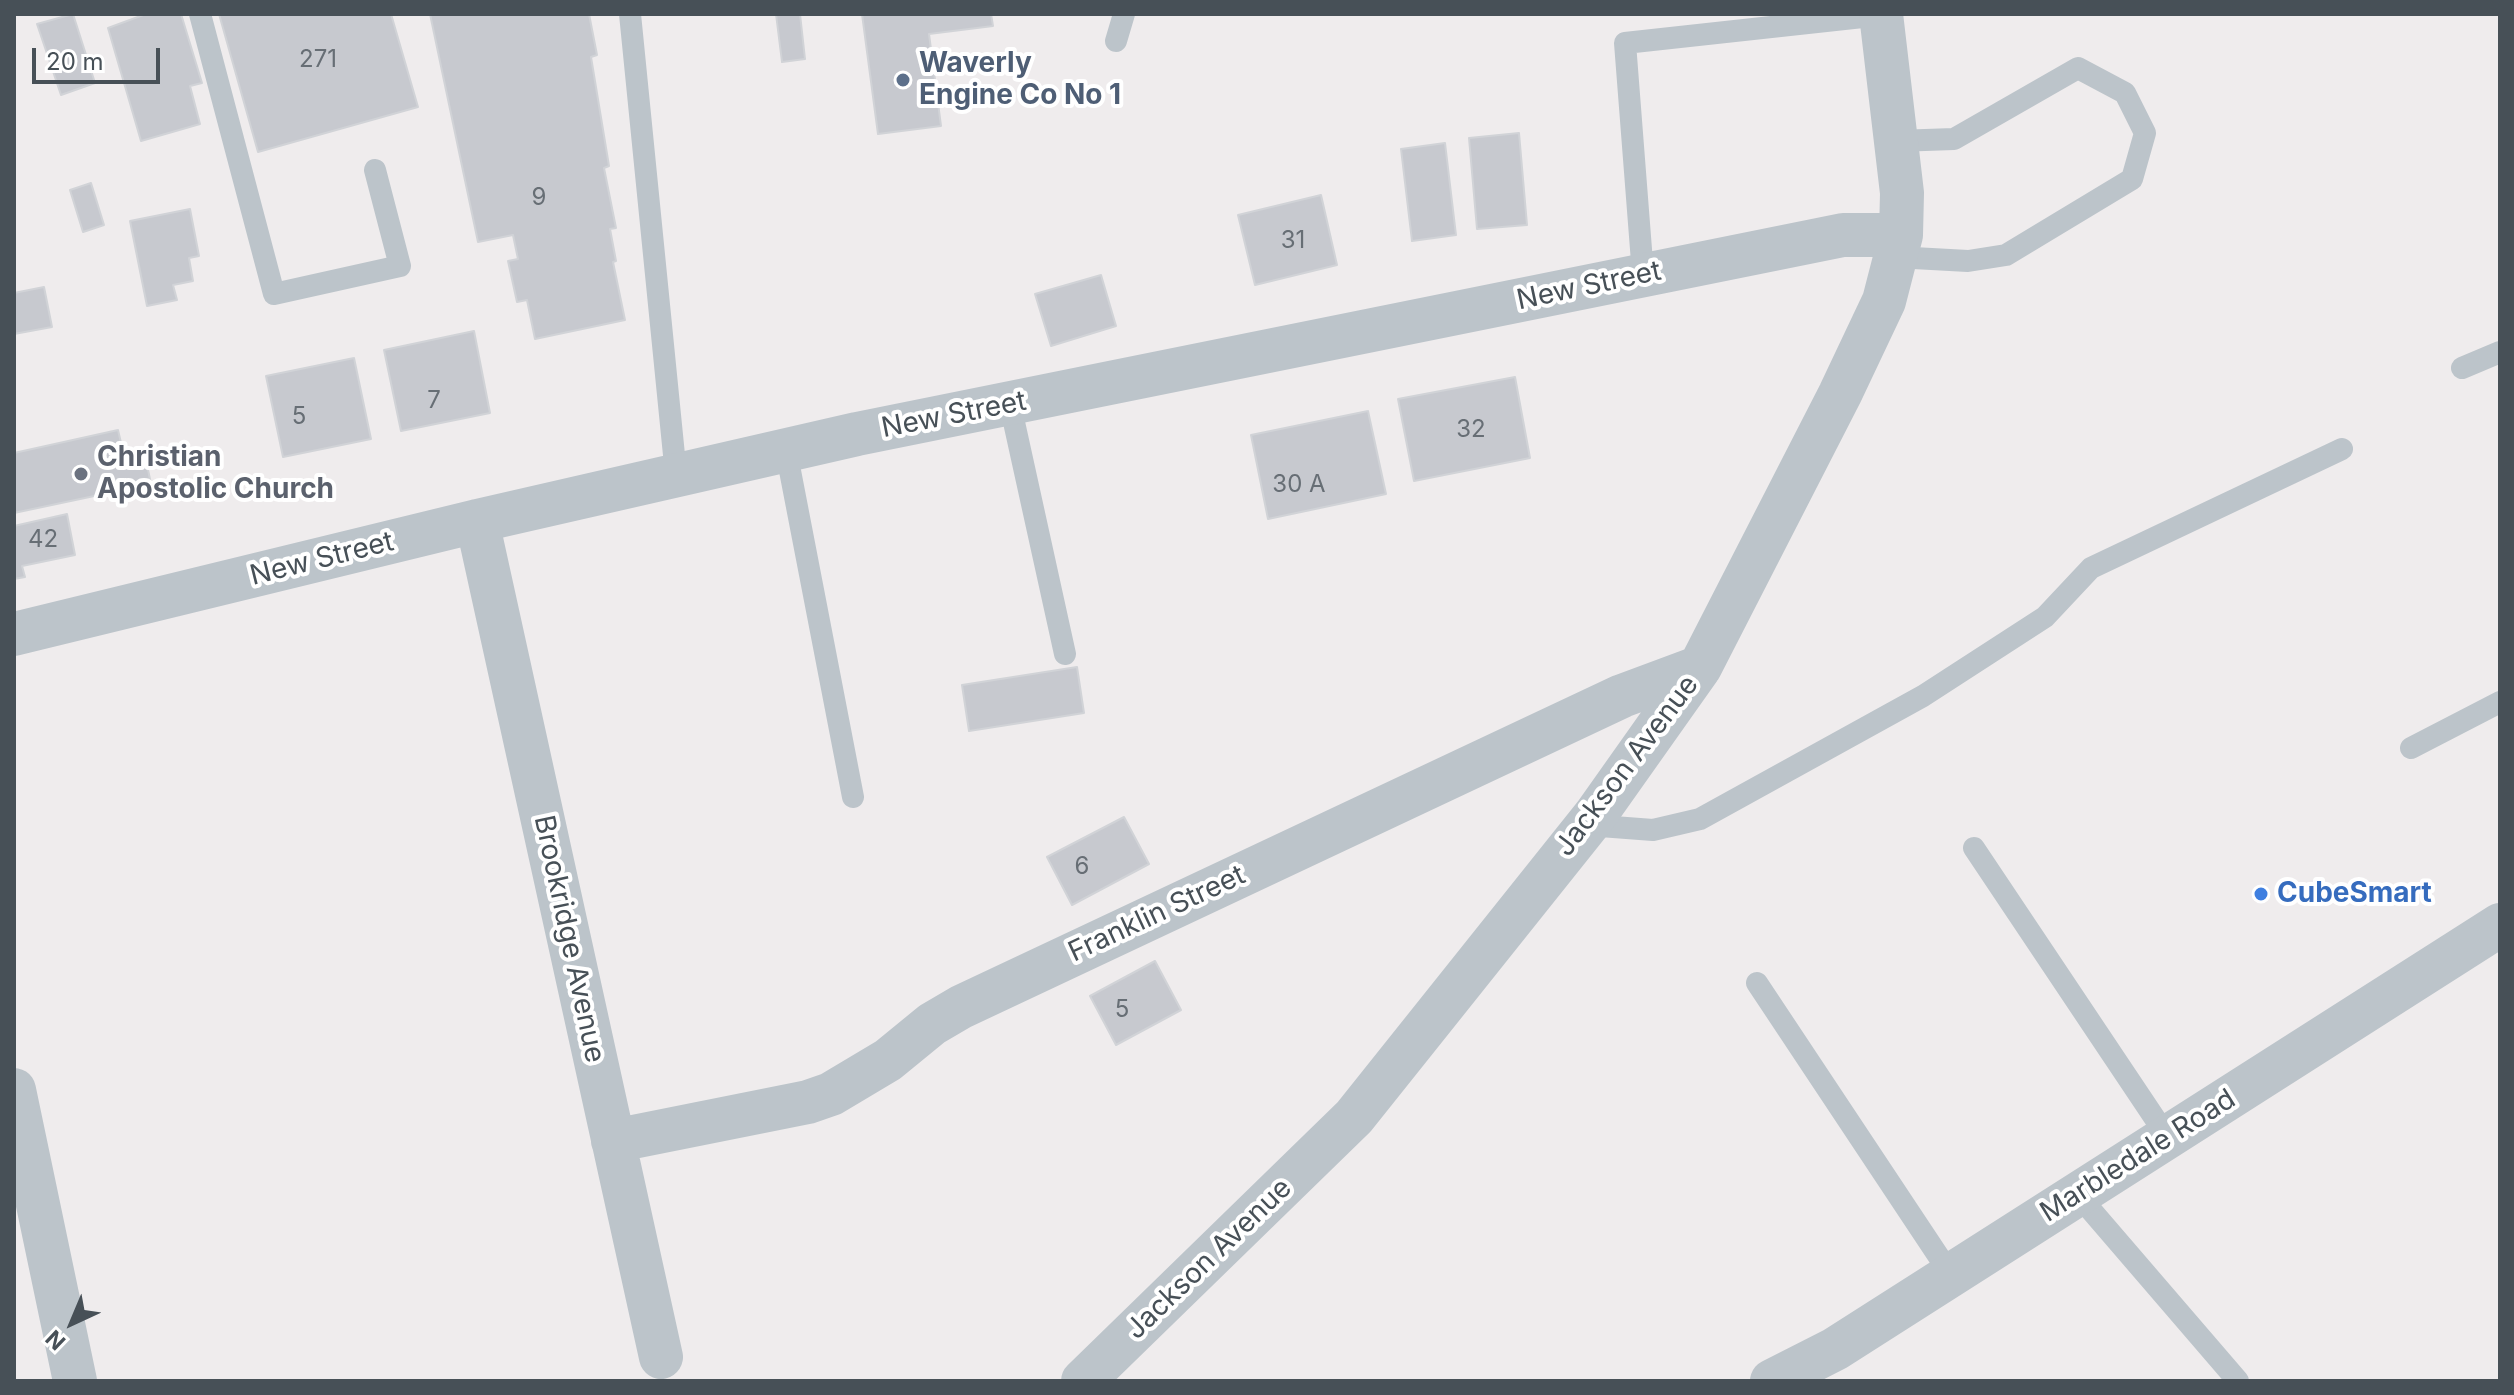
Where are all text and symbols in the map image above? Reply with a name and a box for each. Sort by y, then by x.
scale bar [36,32,164,82]
house number: 271 [299,46,337,74]
text: 20 m [46,47,104,76]
place label: Waverly Engine Co No 1 [919,47,1121,113]
marker: Waverly Engine Co No 1 [894,71,912,89]
house number: 9 [532,184,546,212]
house number: 31 [1281,227,1305,255]
street label: New Street [1514,254,1664,318]
street label: New Street [879,385,1029,445]
house number: 7 [427,387,441,415]
house number: 5 [292,403,306,431]
house number: 32 [1456,416,1486,444]
place label: Christian Apostolic Church [97,441,334,507]
marker: Christian Apostolic Church [72,465,90,483]
house number: 30 A [1272,471,1326,499]
street label: New Street [247,525,397,593]
house number: 42 [28,526,58,554]
street label: Jackson Avenue [1548,669,1706,863]
street label: Brookridge Avenue [526,812,612,1066]
house number: 6 [1075,853,1089,881]
street label: Franklin Street [1063,858,1251,970]
place label: CubeSmart [2277,877,2432,911]
marker: CubeSmart [2252,885,2270,903]
house number: 5 [1115,996,1129,1024]
street label: Marbledale Road [2034,1082,2242,1230]
street label: Jackson Avenue [1119,1171,1299,1347]
north arrow [32,1283,112,1363]
text: N [40,1325,70,1355]

